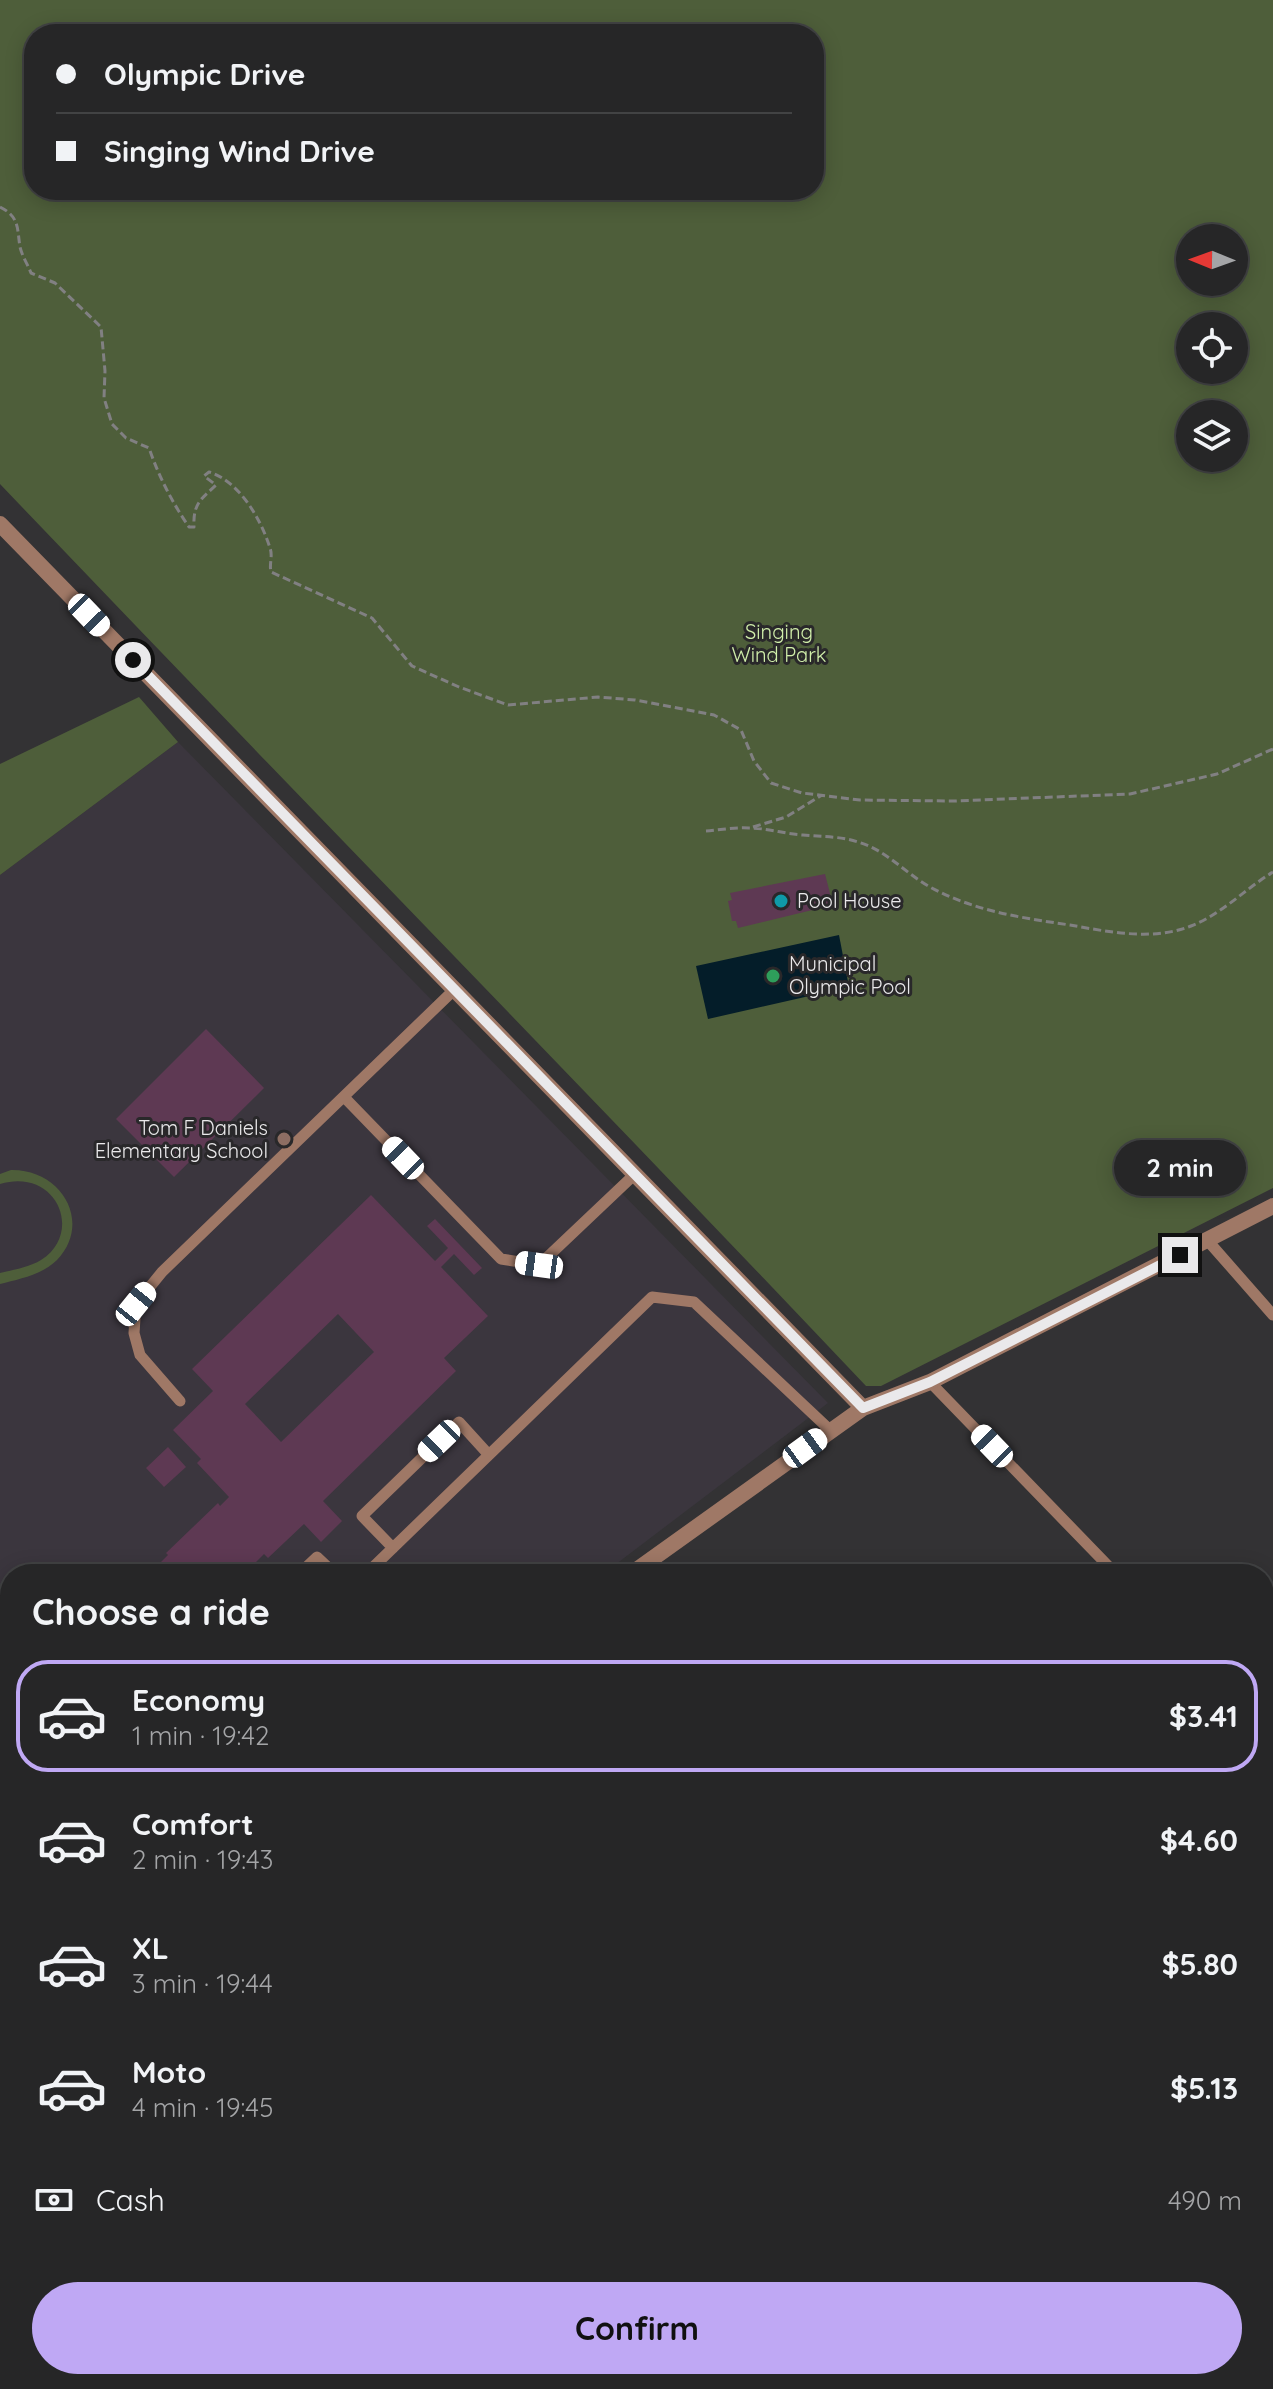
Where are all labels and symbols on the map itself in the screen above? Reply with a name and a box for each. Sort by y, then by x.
north arrow [1176,224,1248,296]
car [64,589,114,641]
park label: Singing Wind Park [731,619,827,667]
route start [115,642,151,678]
place label: Pool House [797,888,901,913]
marker: Pool House [772,892,790,910]
place label: Municipal Olympic Pool [789,951,911,999]
marker: Municipal Olympic Pool [764,967,782,985]
place label: Tom F Daniels Elementary School [95,1115,268,1163]
marker: Tom F Daniels Elementary School [275,1130,293,1148]
car [378,1132,428,1184]
callout: 2 min [1114,1139,1246,1195]
route end [1162,1237,1198,1273]
car [514,1250,564,1280]
car [112,1278,160,1330]
car [413,1416,465,1466]
car [967,1420,1017,1472]
car [779,1424,831,1472]

